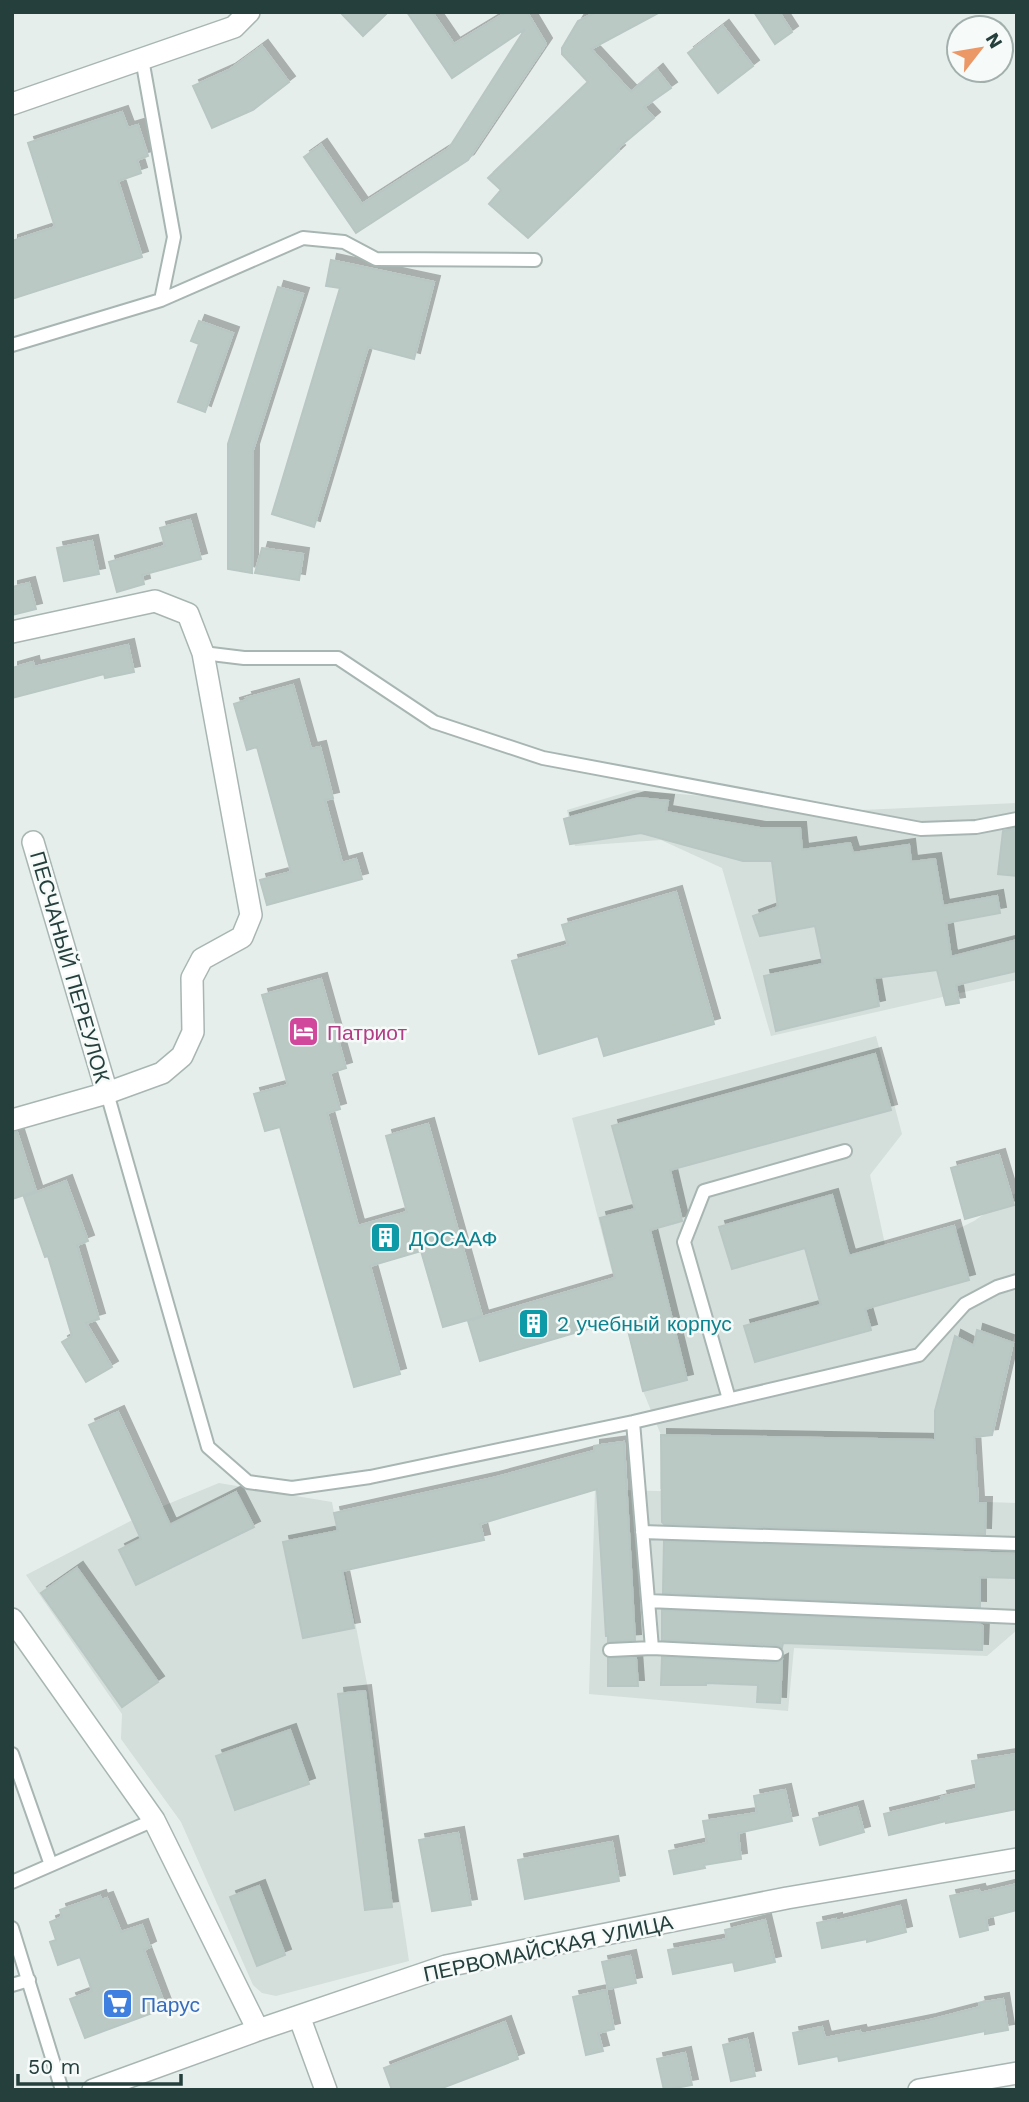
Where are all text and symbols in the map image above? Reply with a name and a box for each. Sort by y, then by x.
north arrow [945,14,1015,84]
text: N [981,29,1008,52]
street label: ПЕСЧАНЫЙ ПЕРЕУЛОК [25,848,115,1086]
hotel icon: Патриот [287,1015,321,1049]
place label: Патриот [327,1020,408,1045]
building icon: ДОСААФ [369,1221,403,1255]
place label: ДОСААФ [409,1226,498,1251]
building icon: 2 учебный корпус [517,1306,551,1340]
place label: 2 учебный корпус [557,1311,732,1336]
street label: ПЕРВОМАЙСКАЯ УЛИЦА [421,1909,675,1987]
supermarket icon: Парус [101,1987,135,2021]
place label: Парус [141,1992,200,2017]
scale bar [18,2042,180,2086]
text: 50 m [28,2054,80,2079]

